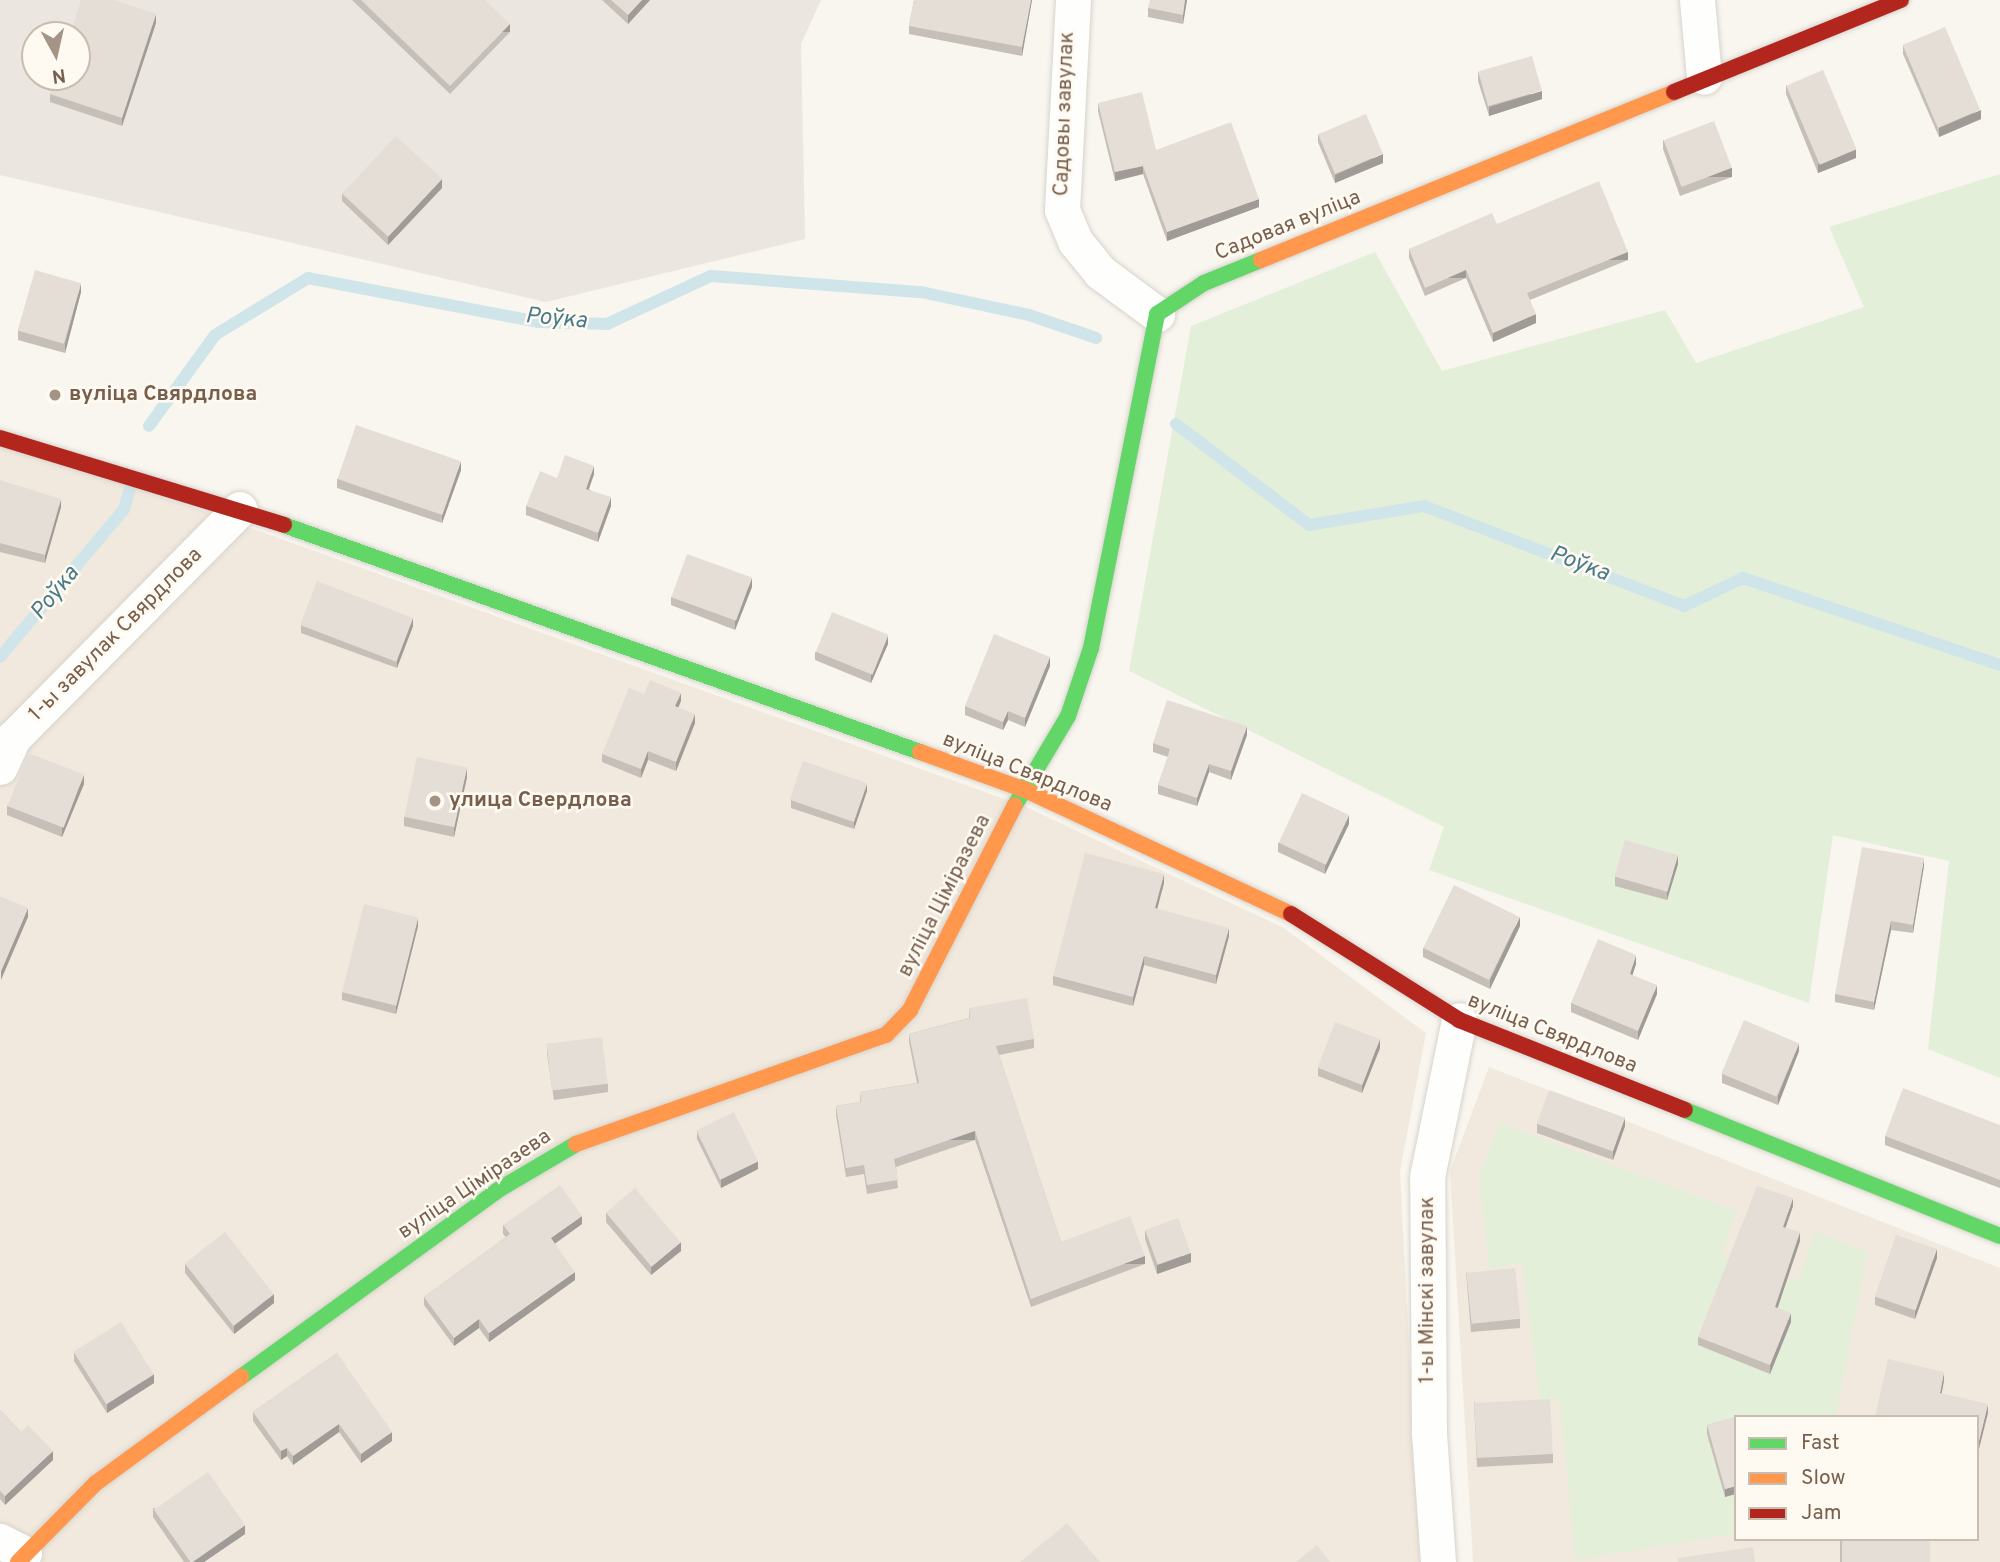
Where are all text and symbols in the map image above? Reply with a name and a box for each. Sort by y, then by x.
north arrow [21,21,91,91]
street label: Садовы завулак [1050,31,1080,197]
text: N [50,62,67,88]
street label: Садовая вуліца [1211,185,1365,267]
water label: Роўка [524,304,588,336]
place label: вуліца Свярдлова [69,382,257,408]
marker: вуліца Свярдлова [47,387,63,403]
water label: Роўка [1545,541,1613,589]
street label: 1-ы завулак Свярдлова [24,543,208,727]
water label: Роўка [26,561,86,627]
street label: вуліца Свярдлова [939,727,1115,819]
place label: улица Свердлова [449,788,632,814]
marker: улица Свердлова [427,793,443,809]
street label: вуліца Ціміразева [893,811,997,981]
street label: вуліца Свярдлова [1464,988,1640,1080]
street label: вуліца Ціміразева [394,1125,556,1245]
street label: 1-ы Мінскі завулак [1415,1197,1441,1383]
legend [1734,1415,1979,1541]
text: Fast [1801,1430,1840,1457]
text: Slow [1801,1465,1846,1492]
text: Jam [1801,1500,1842,1527]

